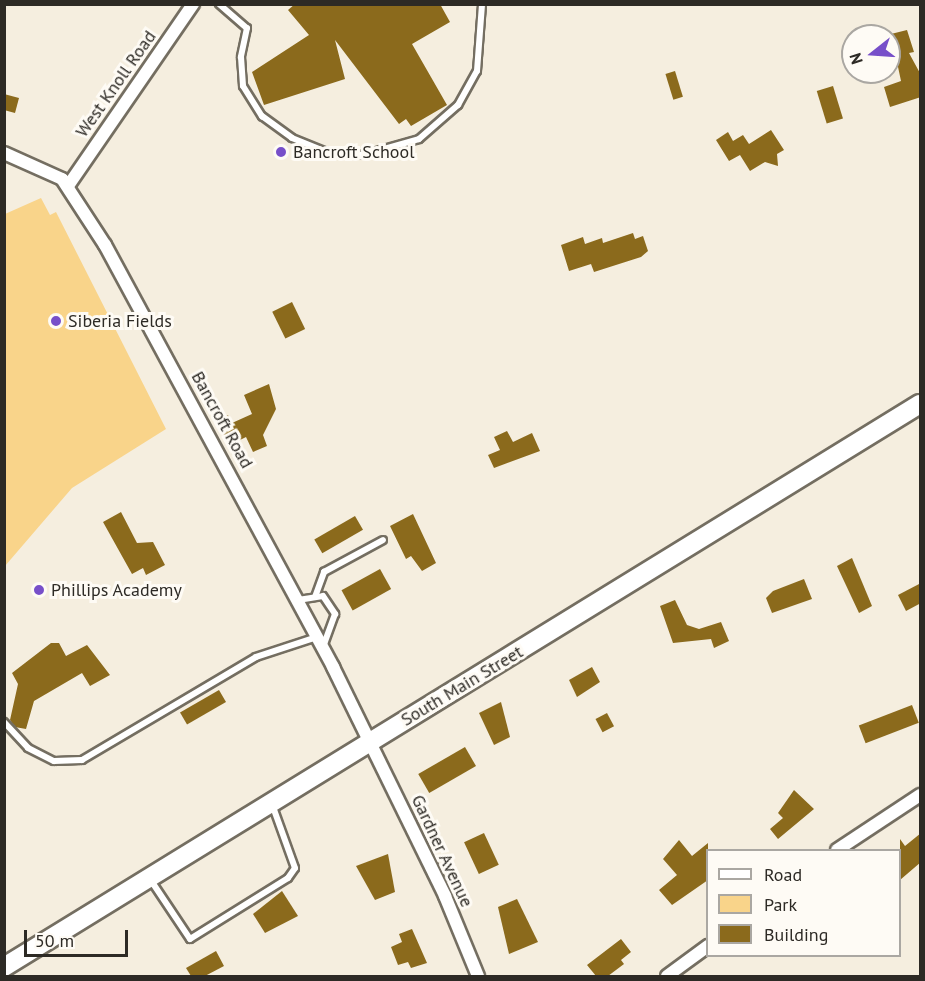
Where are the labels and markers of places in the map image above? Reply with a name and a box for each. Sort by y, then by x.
place label: Bancroft School [293,141,414,163]
marker: Bancroft School [274,145,288,159]
place label: Siberia Fields [68,310,172,332]
marker: Siberia Fields [49,314,63,328]
place label: Phillips Academy [51,579,182,601]
marker: Phillips Academy [32,583,46,597]

